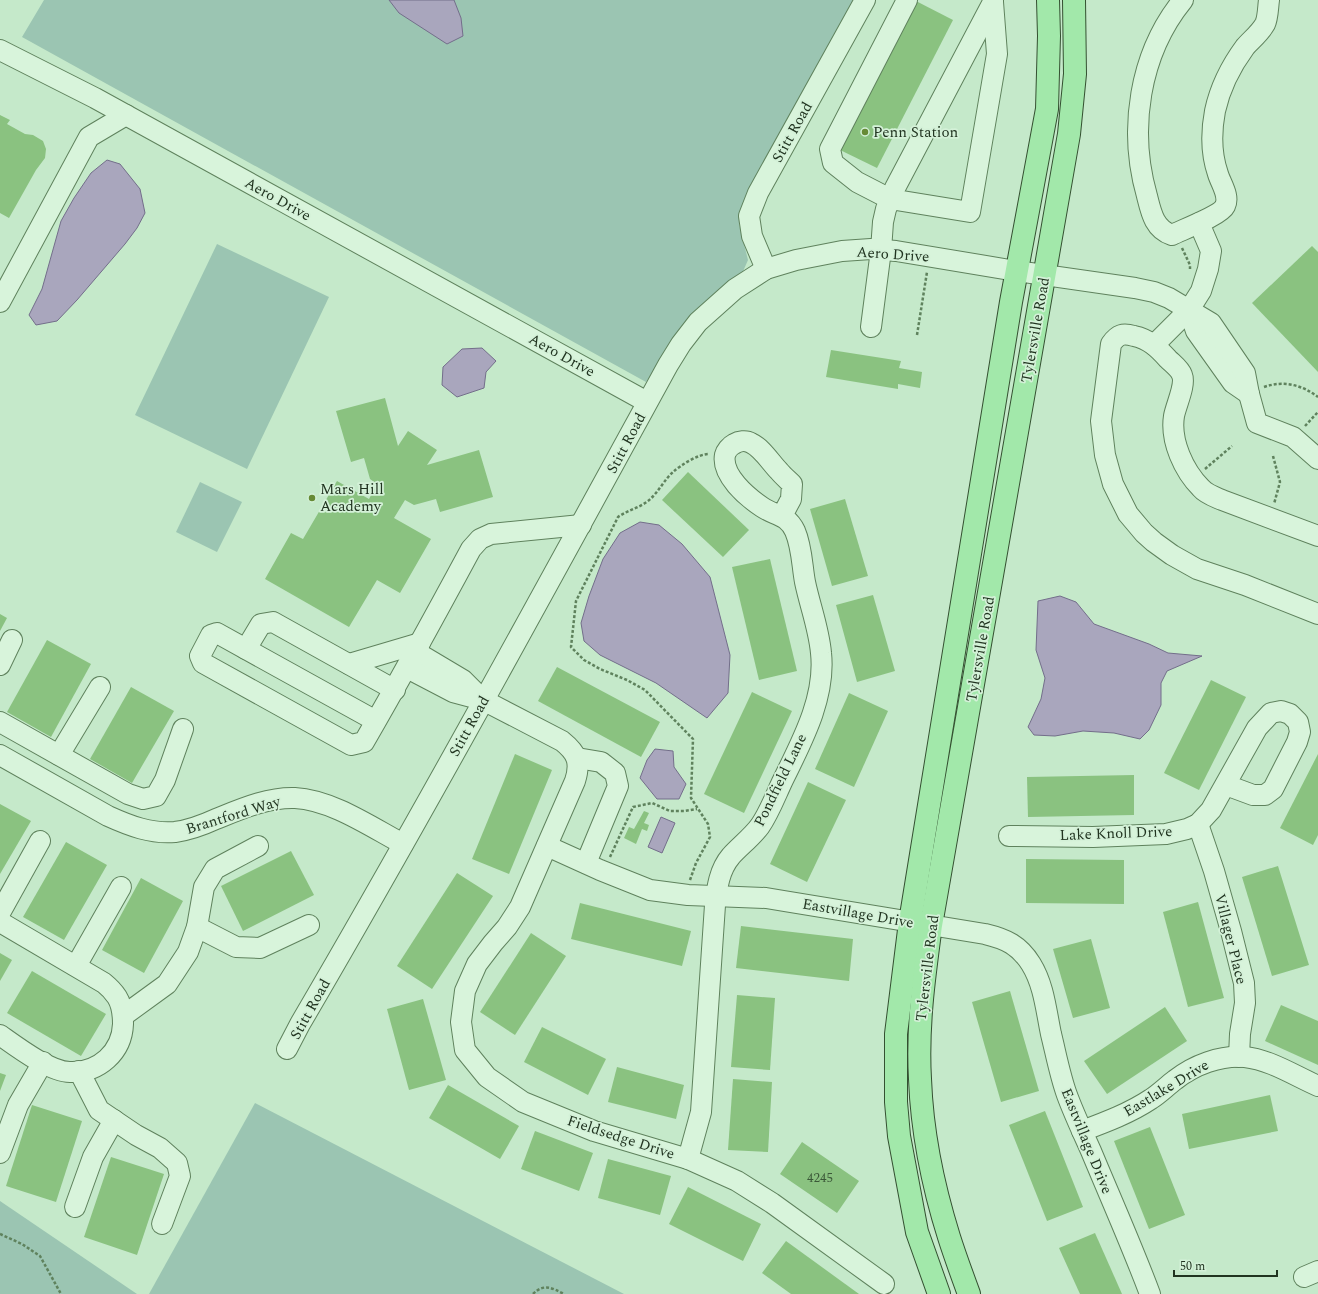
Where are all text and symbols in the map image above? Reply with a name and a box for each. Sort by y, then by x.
street label: Stitt Road [766,98,819,167]
place label: Penn Station [873,121,959,144]
marker: Penn Station [860,127,870,137]
street label: Aero Drive [240,172,315,227]
street label: Aero Drive [856,240,930,269]
street label: Tylersville Road [1015,275,1056,385]
street label: Aero Drive [524,328,599,383]
street label: Stitt Road [601,409,652,478]
place label: Mars Hill Academy [320,478,384,518]
marker: Mars Hill Academy [307,493,317,503]
street label: Tylersville Road [960,594,1001,704]
street label: Stitt Road [443,692,496,761]
street label: Pondfield Lane [748,730,813,831]
street label: Brantford Way [183,790,284,841]
street label: Lake Knoll Drive [1059,820,1173,847]
street label: Villager Place [1208,891,1253,987]
street label: Eastvillage Drive [801,892,915,935]
street label: Tylersville Road [910,914,945,1023]
street label: Stitt Road [284,975,337,1044]
street label: Eastlake Drive [1119,1054,1213,1123]
street label: Eastvillage Drive [1055,1085,1118,1198]
street label: Fieldsedge Drive [564,1109,678,1166]
house number: 4245 [807,1168,833,1188]
scale bar [1174,1252,1277,1278]
text: 50 m [1180,1257,1205,1276]

